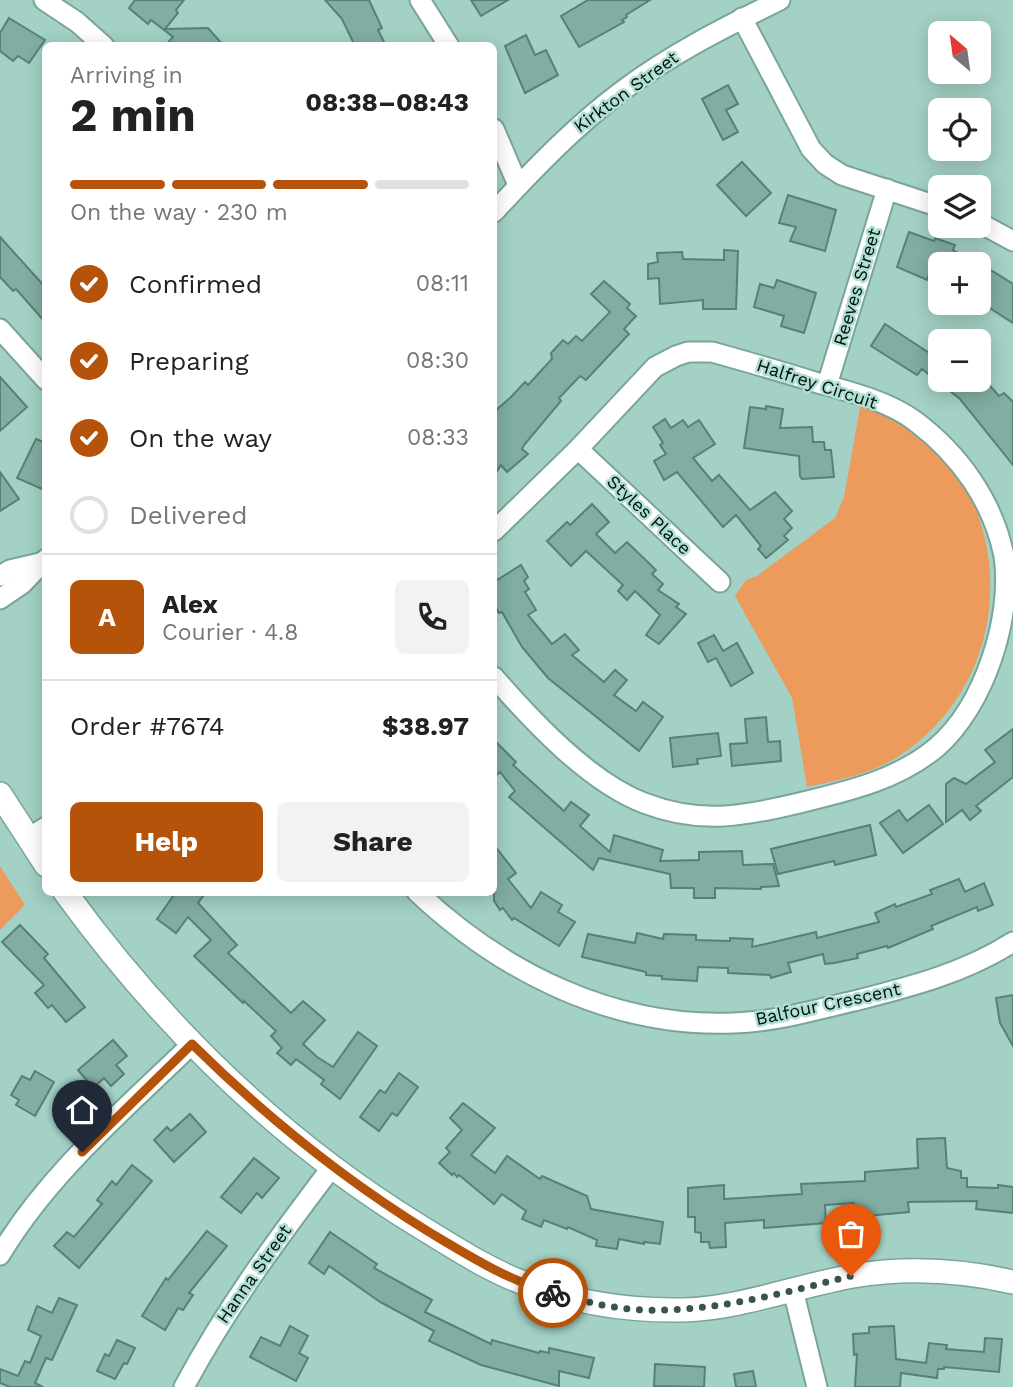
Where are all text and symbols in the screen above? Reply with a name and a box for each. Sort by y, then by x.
north arrow [928,21,990,84]
map controls [928,21,991,392]
street label: Kirkton Street [569,46,682,137]
text: Arriving in [70,62,183,89]
text: 08:38–08:43 [305,87,469,117]
text: 2 min [70,88,196,142]
button: locate [928,98,991,161]
button: layers [928,175,991,238]
text: On the way · 230 m [70,199,288,226]
street label: Reeves Street [829,225,884,348]
button: + [928,252,991,315]
icon: check [70,265,108,303]
text: Confirmed [129,269,262,299]
text: 08:11 [416,270,469,297]
button: − [928,329,991,392]
icon: check [70,342,108,380]
text: Preparing [129,346,249,376]
text: 08:30 [406,347,469,374]
street label: Halfrey Circuit [754,354,881,413]
icon: check [70,419,108,457]
text: On the way [129,423,272,453]
text: 08:33 [407,424,469,451]
street label: Styles Place [603,470,696,559]
text: Delivered [129,500,248,530]
button: phone [395,580,469,654]
text: Alex [162,589,218,619]
text: A [98,602,116,632]
text: Courier · 4.8 [162,619,298,646]
text: Order #7674 [70,711,225,741]
text: $38.97 [382,711,469,741]
button: Help [70,802,263,882]
button: Share [277,802,469,882]
street label: Balfour Crescent [754,978,903,1029]
pin [52,1080,112,1152]
icon: home [63,1091,101,1129]
pin [821,1204,881,1276]
icon: bag [832,1215,870,1253]
street label: Hanna Street [212,1220,296,1327]
courier [518,1258,588,1328]
icon: bike [534,1274,572,1312]

